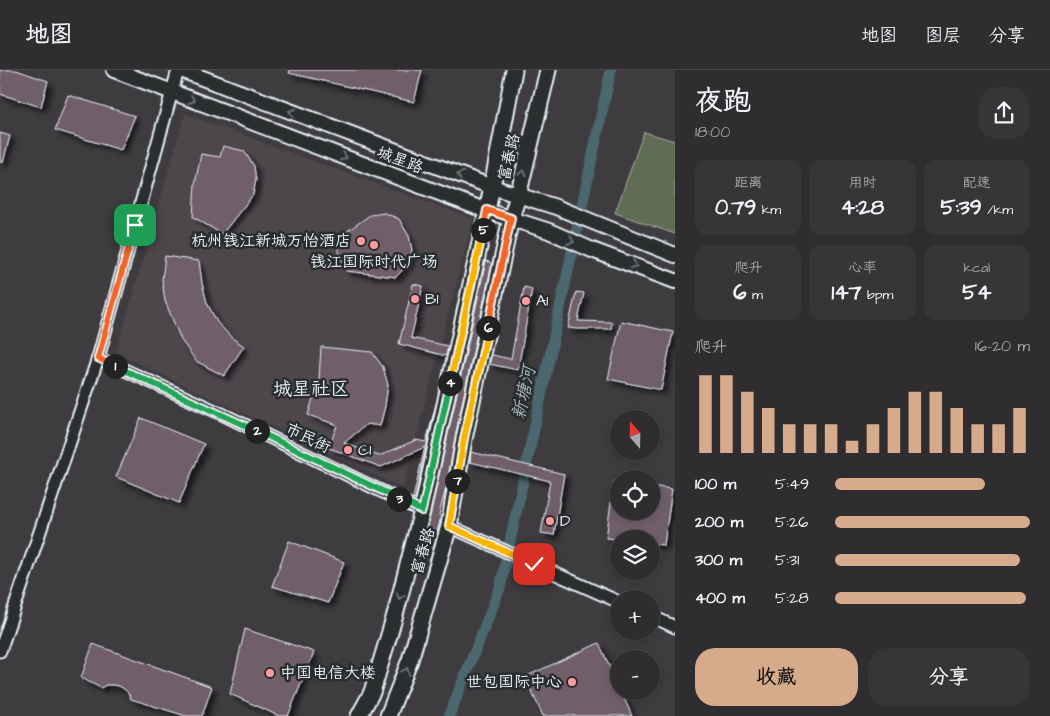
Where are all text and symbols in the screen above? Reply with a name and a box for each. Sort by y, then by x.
text: 地图 [25,18,73,52]
text: 地图 [861,23,897,48]
text: 图层 [925,23,961,48]
text: 分享 [989,23,1025,48]
text: 夜跑 [695,82,751,121]
button: share [978,87,1030,139]
one-way arrow [187,94,196,104]
one-way arrow [288,108,296,118]
text: 18:00 [695,121,730,143]
street label: 富春路 [493,131,525,183]
street label: 城星路 [374,141,426,179]
one-way arrow [339,151,348,161]
one-way arrow [517,168,528,177]
one-way arrow [456,171,465,181]
text: 距离 [734,173,762,193]
text: 用时 [848,173,876,193]
text: 配速 [963,173,991,193]
text: 0.79 [715,193,756,222]
text: 4:28 [841,193,884,222]
text: 5:39 [941,193,982,222]
text: km [756,200,781,220]
text: /km [982,200,1013,220]
pin [114,204,156,246]
icon: arrive [121,211,149,239]
pin: 5 [470,218,496,242]
text: 5 [479,220,488,240]
place label: 杭州钱江新城万怡酒店 [191,230,351,252]
one-way arrow [566,234,575,245]
marker: 杭州钱江新城万怡酒店 [355,235,367,247]
marker: 钱江国际时代广场 [368,239,380,251]
place label: 钱江国际时代广场 [310,251,438,273]
text: 爬升 [734,258,762,278]
text: 心率 [848,258,876,278]
text: kcal [963,258,990,278]
one-way arrow [629,259,637,269]
text: 6 [733,278,746,307]
text: 147 [831,278,861,307]
text: 54 [962,278,991,307]
text: m [746,285,763,305]
text: bpm [861,285,894,305]
place label: B1 [425,288,438,310]
place label: A1 [536,290,548,312]
marker: B1 [409,293,421,305]
marker: A1 [520,295,532,307]
pin: 6 [476,316,500,340]
text: 6 [484,318,493,338]
text: 16–20 m [975,335,1030,357]
text: 爬升 [695,336,727,358]
pin: 1 [102,354,128,378]
text: 1 [115,356,116,376]
water label: 新塘河 [506,361,542,422]
pin: 4 [438,370,462,396]
text: 4 [446,373,455,393]
district label: 城星社区 [273,376,349,403]
north arrow [610,410,660,460]
map controls [610,410,660,700]
pin: 2 [244,418,270,444]
street label: 市民街 [282,418,334,458]
text: 2 [253,421,262,441]
place label: C1 [358,439,371,461]
marker: C1 [342,444,354,456]
pin: 7 [444,468,470,494]
button: locate [610,470,660,520]
text: 7 [453,471,462,491]
text: 100 m [695,473,736,495]
text: 5:49 [775,473,809,495]
pin: 3 [386,486,412,512]
text: 3 [396,489,403,509]
place label: D [560,510,570,532]
text: 200 m [695,511,743,533]
text: 5:26 [775,511,808,533]
marker: D [544,515,556,527]
street label: 富春路 [406,525,440,577]
button: layers [610,530,660,580]
pin [513,543,555,585]
text: 300 m [695,549,742,571]
text: 5:31 [775,549,799,571]
icon: check [520,550,548,578]
text: 400 m [695,587,745,609]
text: 5:28 [775,587,809,609]
button: + [610,590,660,640]
one-way arrow [395,592,405,600]
button: 收藏 [695,648,858,706]
button: 分享 [868,648,1030,706]
button: − [610,650,660,700]
place label: 中国电信大楼 [280,662,376,684]
marker: 中国电信大楼 [264,667,276,679]
one-way arrow [399,667,410,676]
place label: 世包国际中心 [466,671,562,693]
marker: 世包国际中心 [566,676,578,688]

